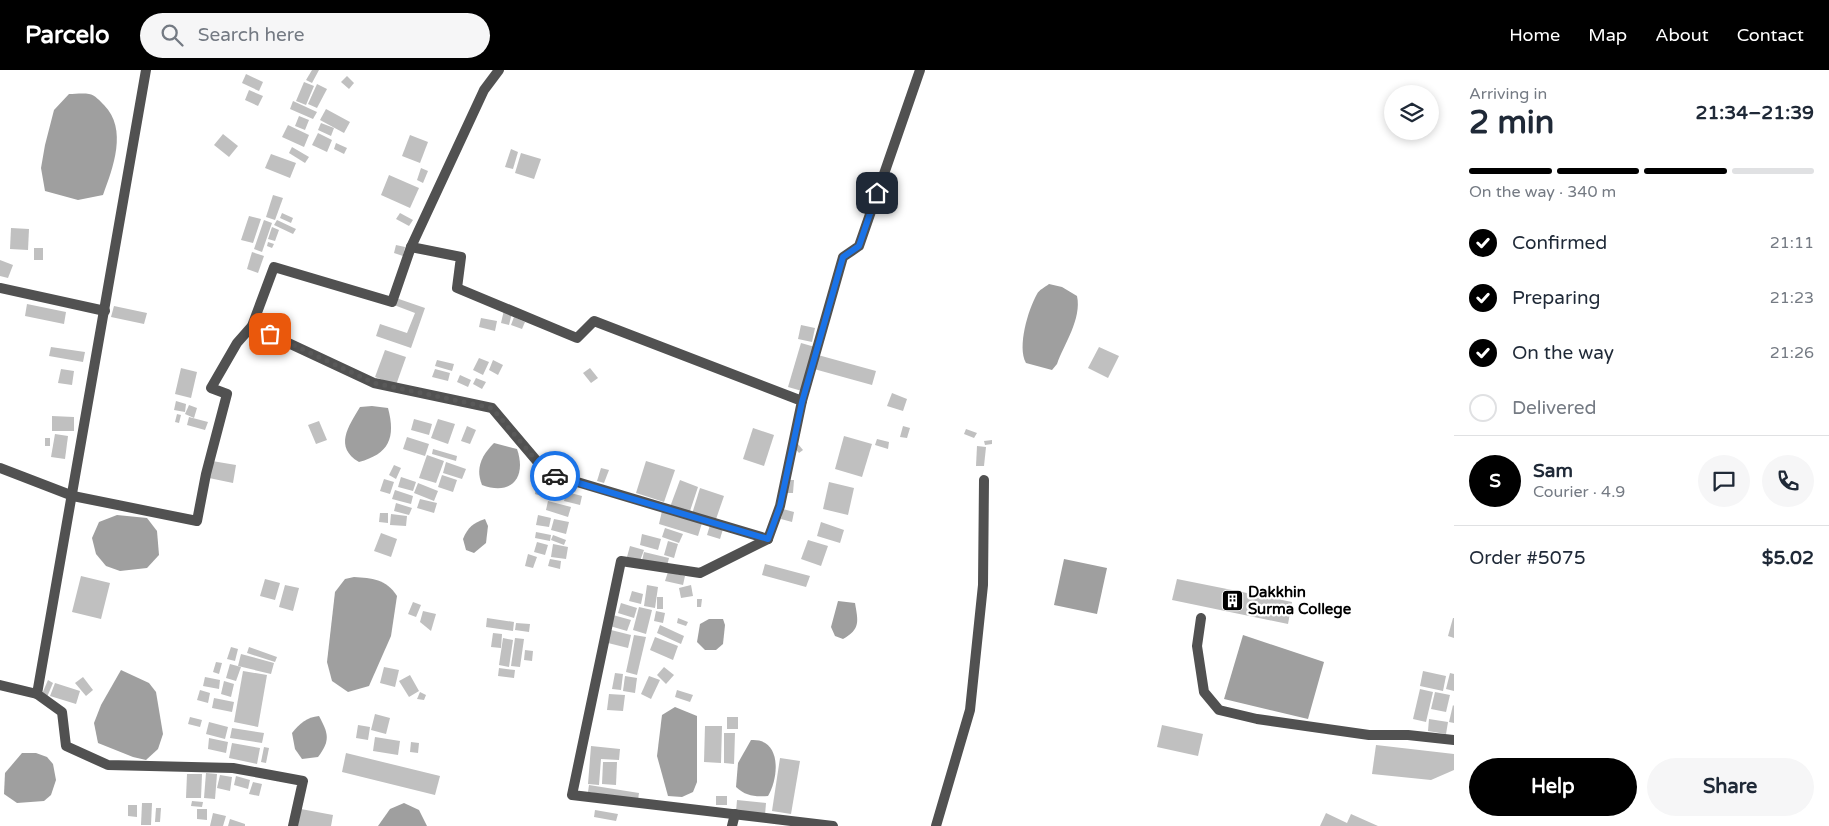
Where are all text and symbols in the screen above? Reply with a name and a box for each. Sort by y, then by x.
search box [140,13,490,58]
text: Parcelo [25,21,110,50]
icon: search [158,21,186,49]
text: Search here [198,24,305,46]
text: Home [1509,24,1560,46]
text: Map [1588,24,1627,46]
text: About [1655,24,1709,46]
text: Contact [1737,24,1804,46]
text: Arriving in [1469,84,1547,104]
map controls [1384,85,1439,140]
button: layers [1384,85,1439,140]
text: 21:34–21:39 [1695,102,1814,124]
text: 2 min [1469,104,1554,142]
pin [856,172,898,214]
icon: home [863,179,891,207]
text: On the way · 340 m [1469,182,1616,202]
icon: check [1469,229,1497,257]
text: Confirmed [1512,232,1607,254]
text: 21:11 [1770,233,1814,253]
icon: check [1469,284,1497,312]
text: Preparing [1512,287,1601,309]
text: 21:23 [1770,288,1814,308]
pin [249,313,291,355]
icon: bag [256,320,284,348]
icon: check [1469,339,1497,367]
text: On the way [1512,342,1614,364]
text: 21:26 [1770,343,1814,363]
text: Delivered [1512,397,1597,419]
courier [530,451,580,501]
button: chat [1698,455,1750,507]
button: phone [1762,455,1814,507]
text: Sam [1533,460,1573,482]
icon: car [541,462,569,490]
text: S [1489,470,1501,492]
text: Courier · 4.9 [1533,482,1625,502]
text: Order #5075 [1469,547,1586,569]
text: $5.02 [1762,547,1814,569]
place label: Dakkhin Surma College [1248,583,1352,619]
building icon: Dakkhin Surma College [1220,589,1244,613]
button: Help [1469,758,1637,816]
button: Share [1647,758,1814,816]

